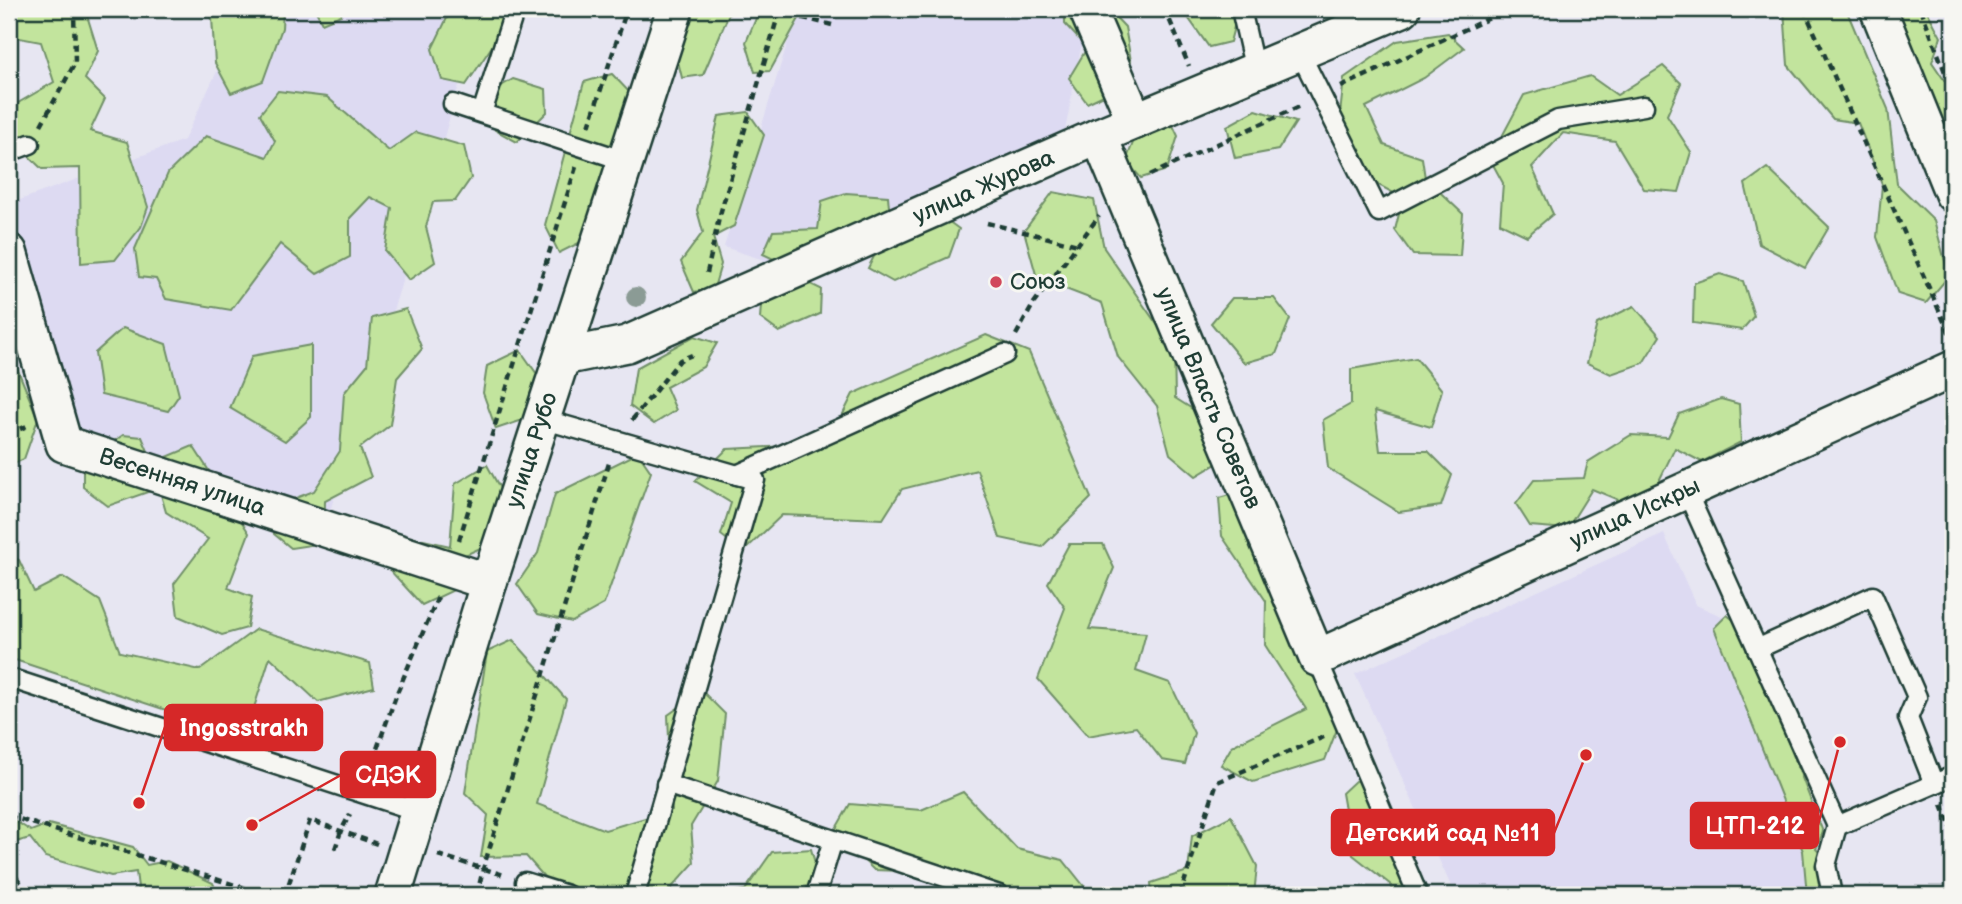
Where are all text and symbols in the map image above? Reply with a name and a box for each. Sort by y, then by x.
street label: улица Журова [909,143,1059,230]
place label: Союз [1010,268,1066,296]
marker: Союз [988,274,1004,290]
street label: улица Власть Советов [1150,283,1267,513]
street label: улица Рубо [500,389,564,511]
street label: Весенняя улица [96,442,269,523]
street label: улица Искры [1565,472,1705,555]
callout: Ingosstrakh [165,705,322,750]
text: Ingosstrakh [180,714,308,743]
callout: СДЭК [341,752,435,797]
text: СДЭК [355,761,422,790]
callout: ЦТП-212 [1691,803,1818,848]
callout: Детский сад №11 [1332,810,1554,855]
text: ЦТП-212 [1705,812,1805,841]
text: Детский сад №11 [1346,819,1540,848]

